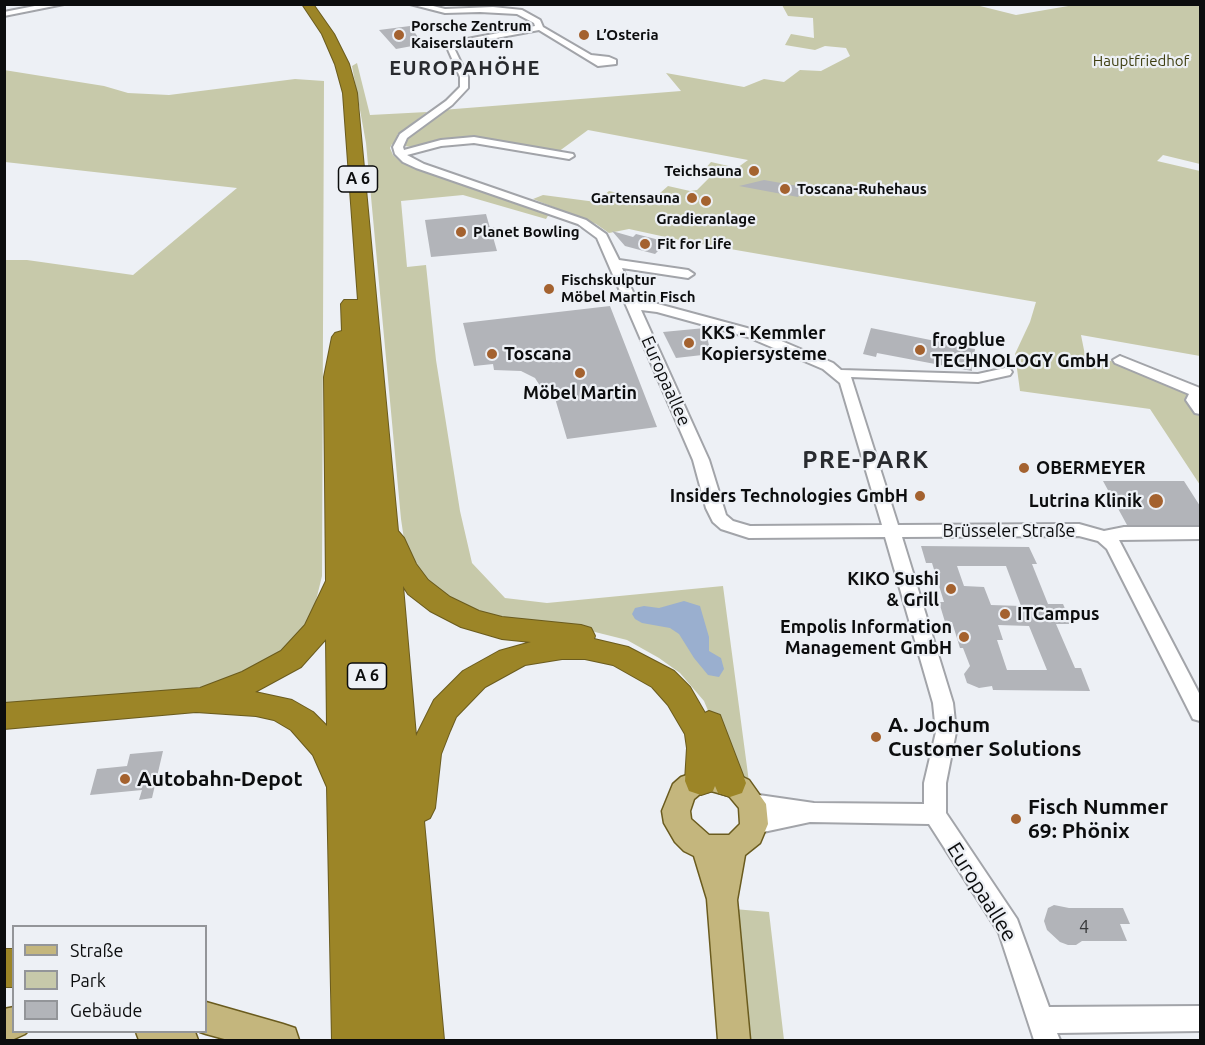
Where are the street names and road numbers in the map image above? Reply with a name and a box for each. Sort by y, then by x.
road number: A 6 [338,166,378,192]
street label: Europaallee [637,333,695,429]
street label: Brüsseler Straße [942,520,1076,542]
road number: A 6 [348,663,386,689]
street label: Europaallee [942,838,1022,946]

